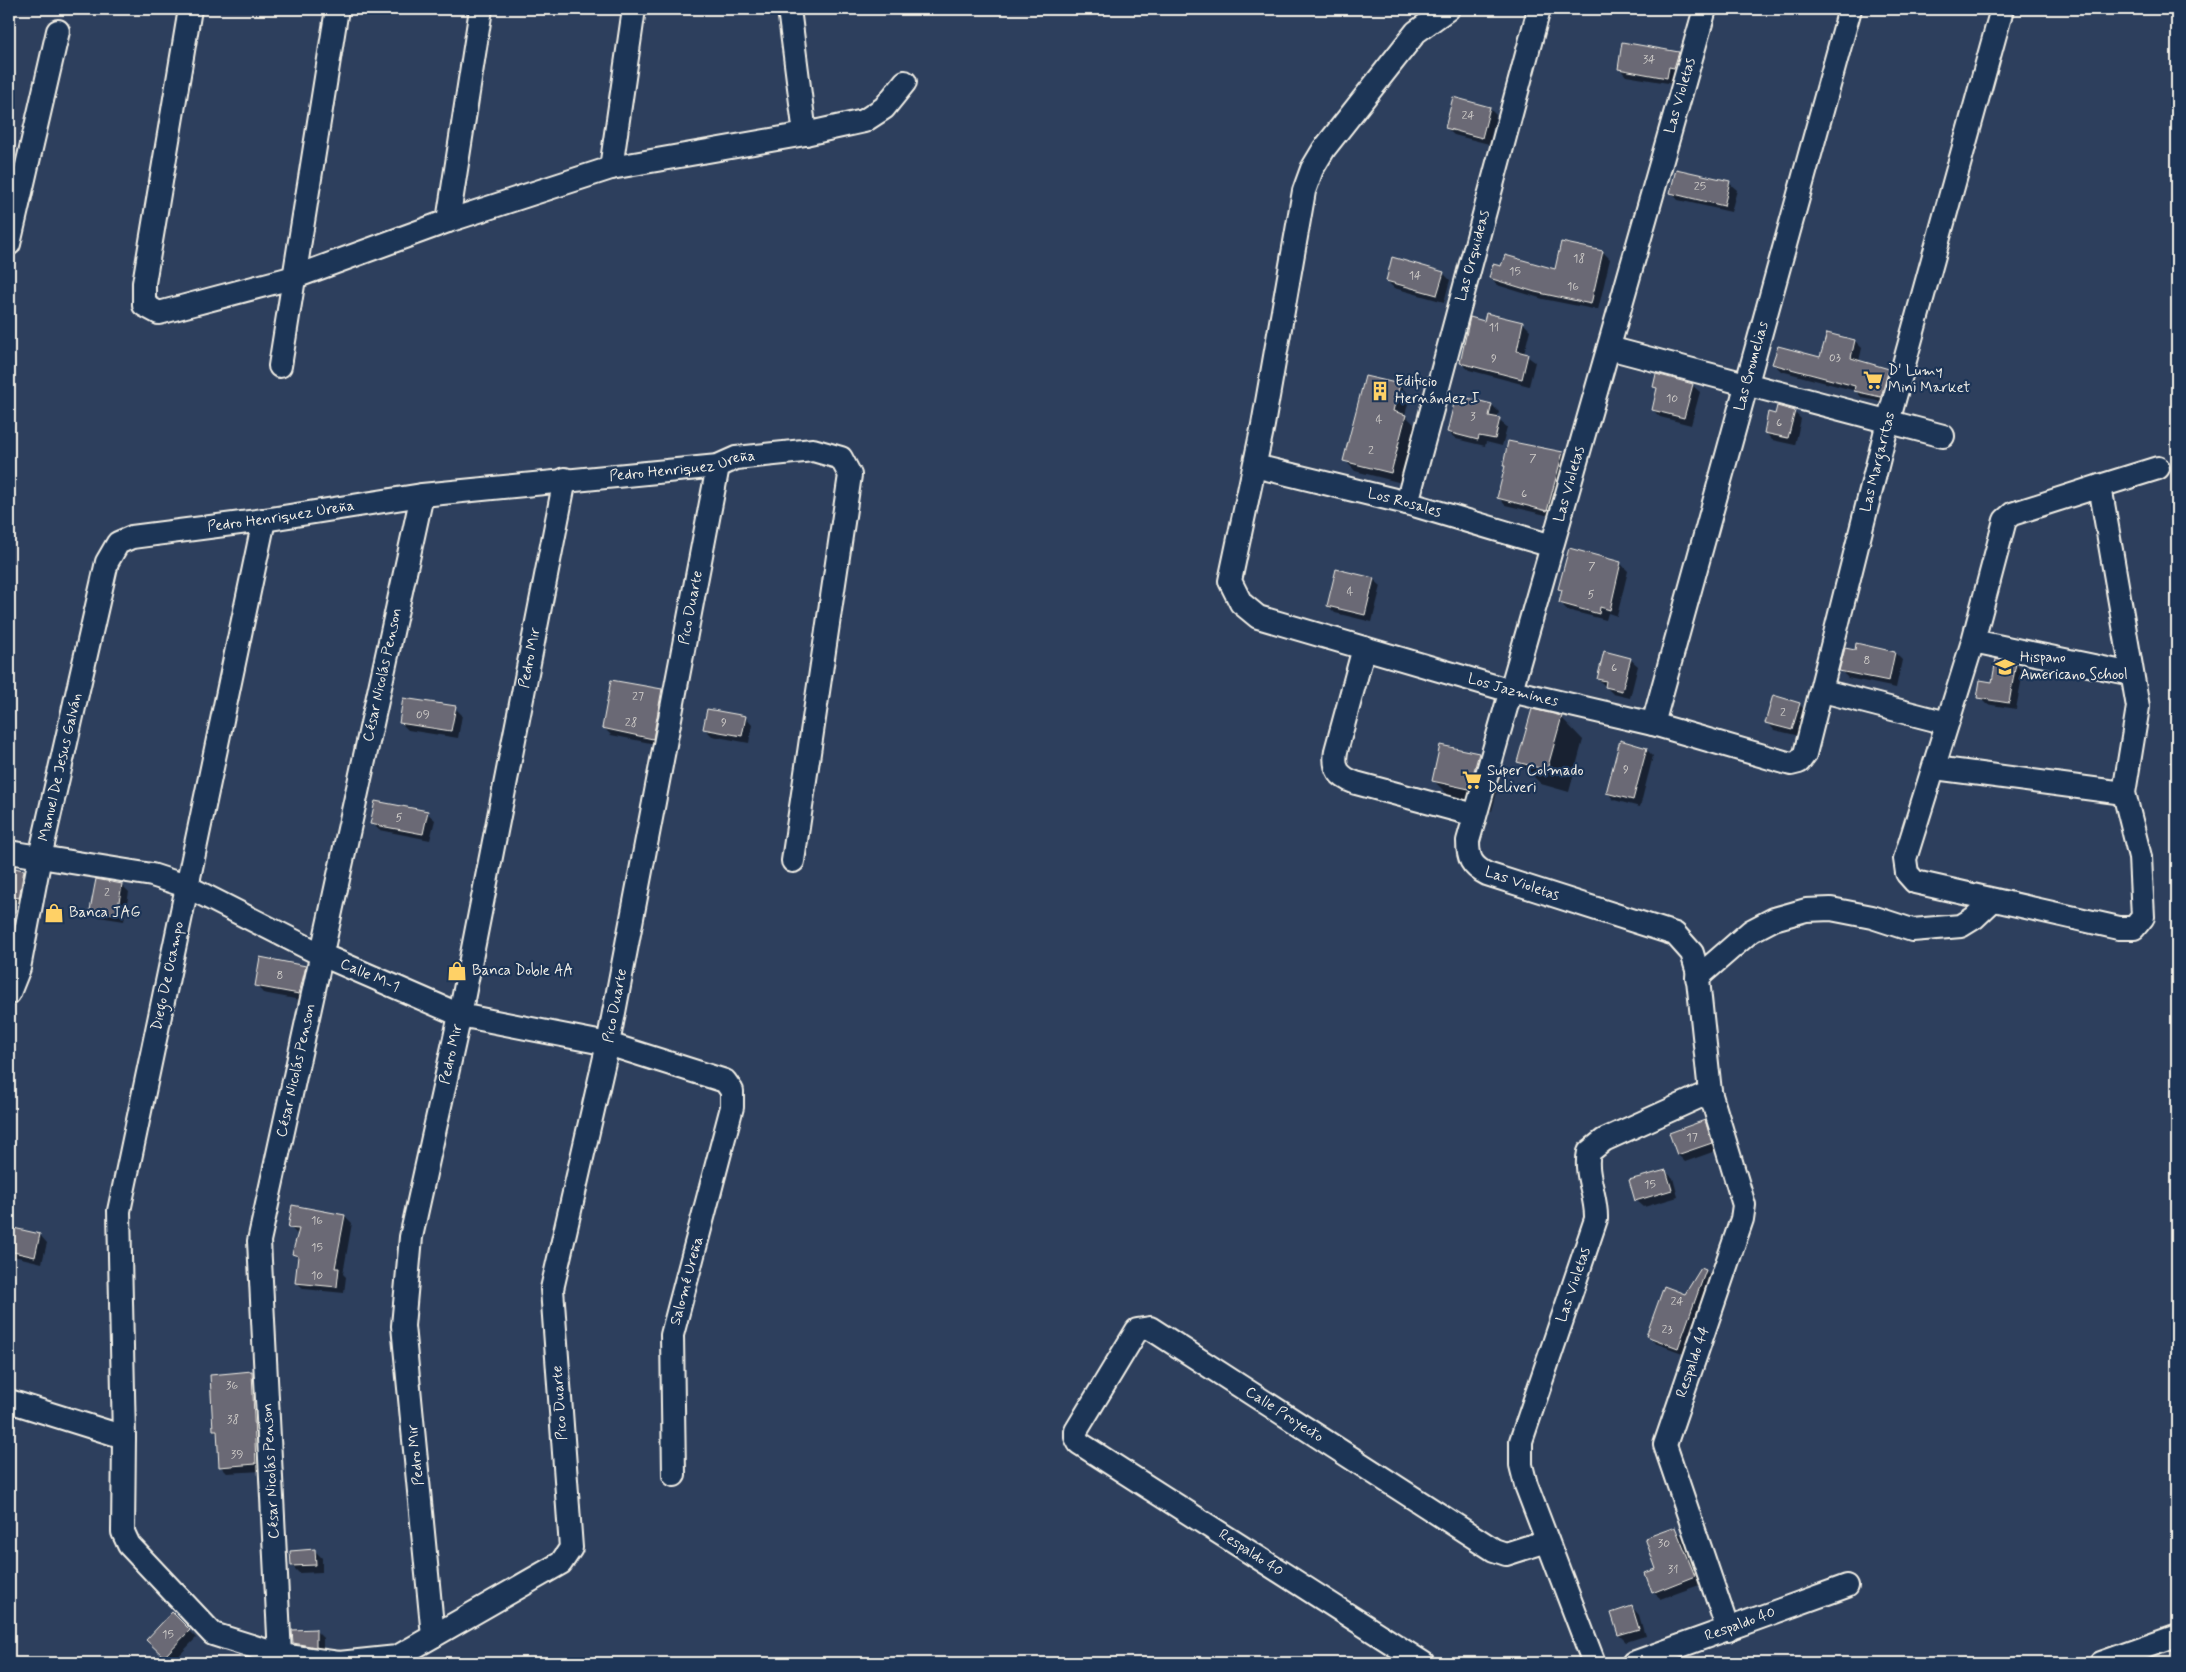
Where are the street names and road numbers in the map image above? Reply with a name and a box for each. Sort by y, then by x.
street label: Las Violetas [1660,55,1701,136]
street label: Las Orquideas [1451,208,1495,303]
street label: Las Bromelias [1730,319,1774,413]
street label: Las Margaritas [1856,409,1900,514]
street label: Las Violetas [1549,444,1590,524]
street label: Pedro Henriquez Ureña [608,446,757,487]
street label: Los Rosales [1366,484,1444,523]
street label: Pedro Henriquez Ureña [206,496,356,537]
street label: Pico Duarte [674,569,708,646]
street label: César Nicolás Penson [358,606,407,744]
street label: Pedro Mir [514,625,546,690]
street label: Los Jazmines [1465,669,1561,712]
street label: Manuel De Jesus Galván [34,691,87,843]
street label: Las Violetas [1482,862,1562,906]
street label: Diego De Ocampo [147,920,190,1033]
street label: Calle M-1 [337,954,402,997]
street label: Pico Duarte [598,967,632,1044]
street label: César Nicolás Penson [272,1002,321,1139]
street label: Pedro Mir [435,1021,468,1086]
street label: Salomé Ureña [666,1234,709,1328]
street label: Las Violetas [1552,1245,1596,1325]
street label: Respaldo 44 [1671,1324,1715,1400]
street label: Pico Duarte [547,1365,573,1441]
street label: Calle Proyecto [1241,1382,1327,1447]
street label: César Nicolás Penson [257,1402,285,1540]
street label: Pedro Mir [403,1423,429,1487]
street label: Respaldo 40 [1215,1524,1287,1582]
street label: Respaldo 40 [1702,1602,1778,1646]

